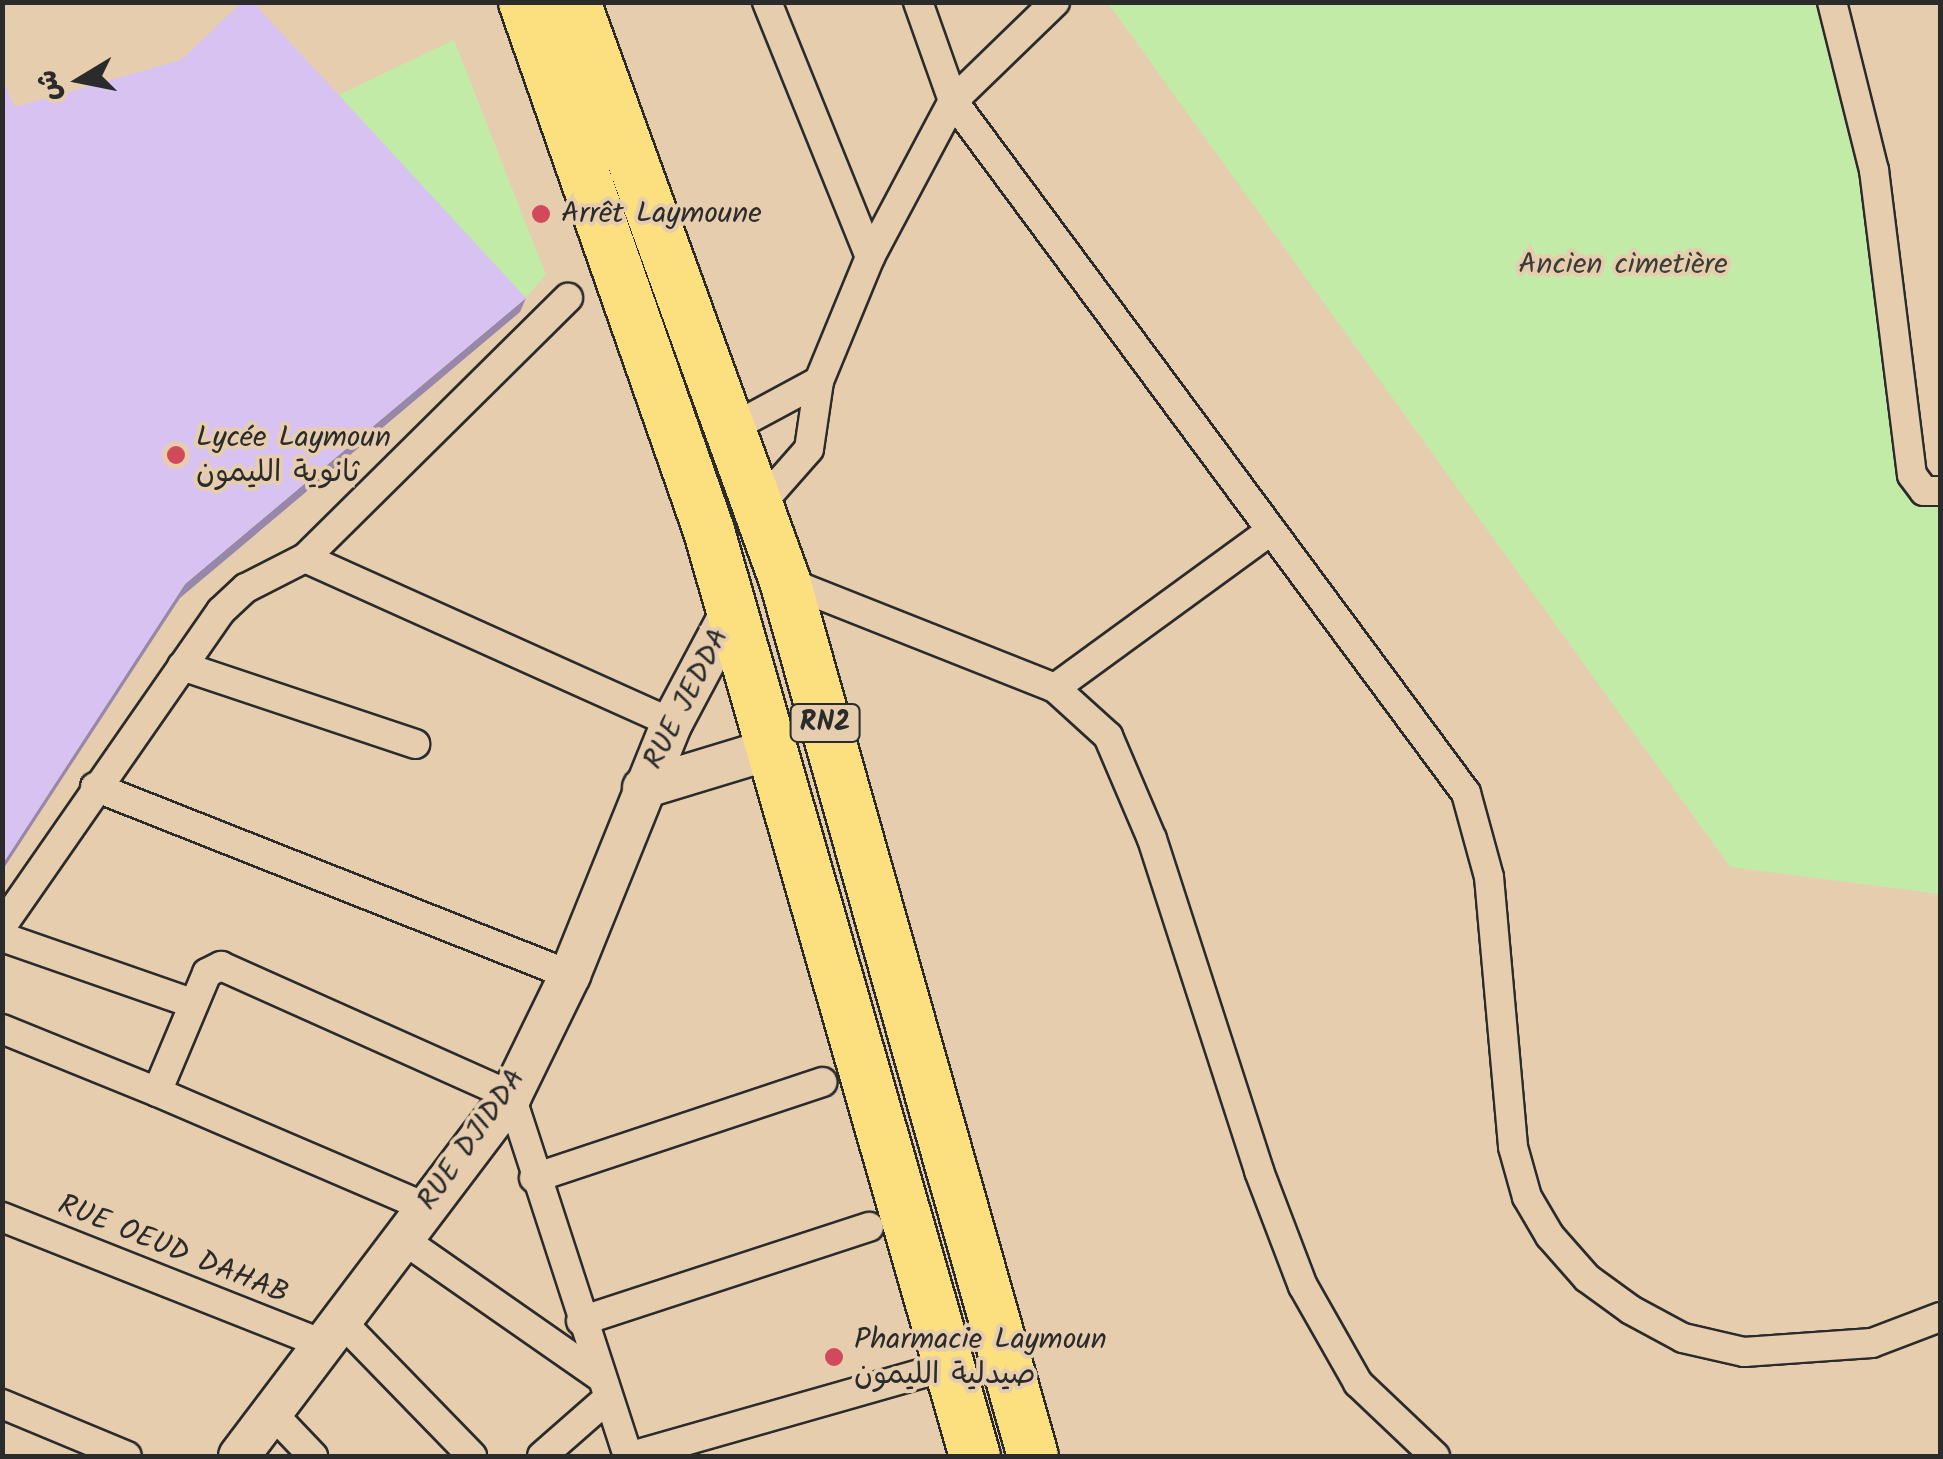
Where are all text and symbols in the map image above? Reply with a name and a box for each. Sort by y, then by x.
north arrow [30,30,130,130]
text: ش [25,66,75,104]
place label: Arrêt Laymoune [561,196,762,232]
marker: Arrêt Laymoune [530,203,552,225]
park label: Ancien cimetière [1518,247,1728,283]
place label: Lycée Laymoun ثانوية الليمون [196,420,391,490]
marker: Lycée Laymoun ثانوية الليمون [165,444,187,466]
street label: RUE JEDDA [636,622,738,776]
road number: RN2 [788,700,862,746]
street label: RUE DJIDDA [410,1062,534,1218]
street label: RUE OEUD DAHAB [53,1187,293,1313]
place label: Pharmacie Laymoun صيدلية الليمون [854,1322,1107,1392]
marker: Pharmacie Laymoun صيدلية الليمون [823,1346,845,1368]

